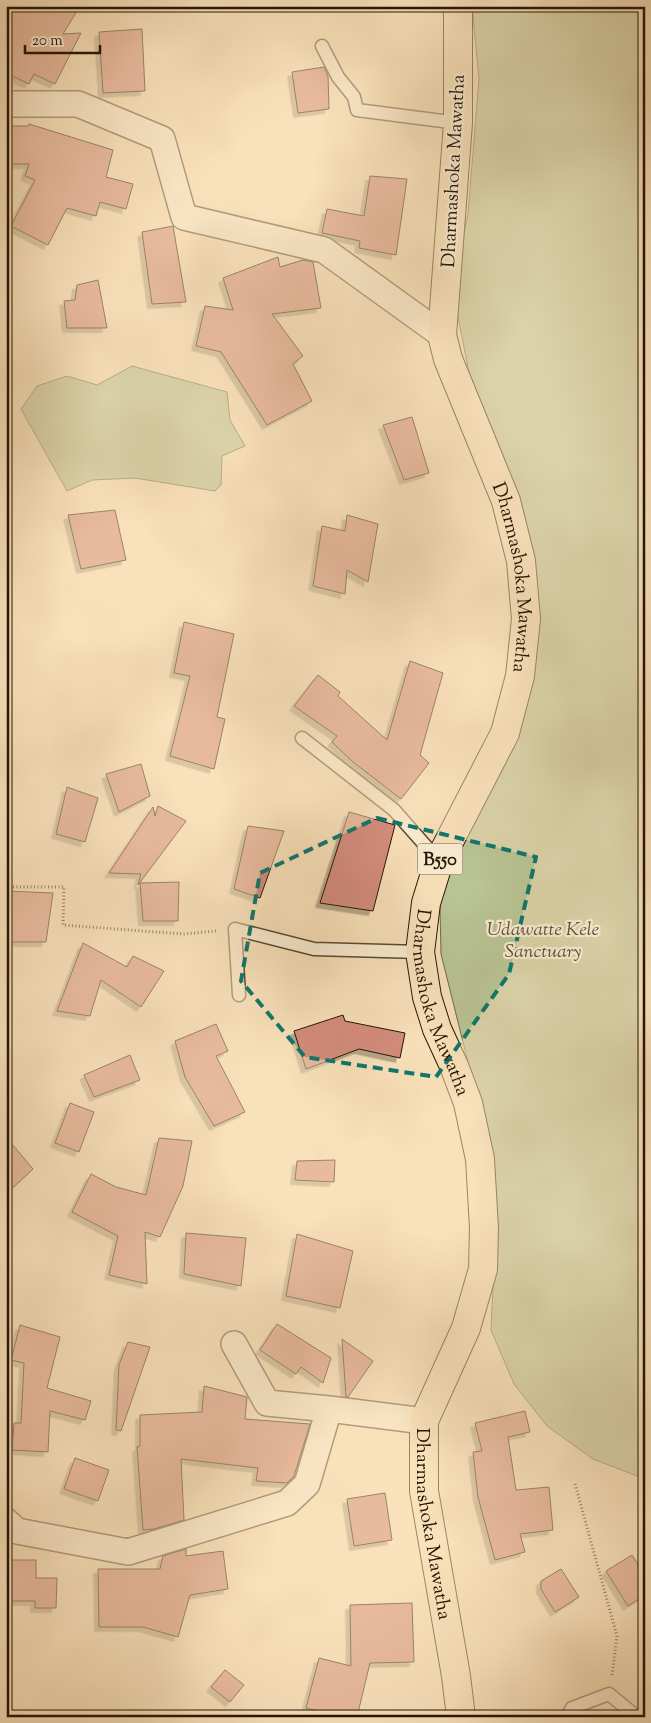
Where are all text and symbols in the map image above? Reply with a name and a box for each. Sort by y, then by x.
scale bar [25,22,100,54]
text: 20 m [32,31,63,52]
street label: Dharmashoka Mawatha [436,74,473,268]
street label: Dharmashoka Mawatha [484,479,537,674]
road number: B550 [418,844,462,874]
street label: Dharmashoka Mawatha [404,907,475,1100]
park label: Udawatte Kele Sanctuary [487,917,600,966]
street label: Dharmashoka Mawatha [408,1428,457,1622]

